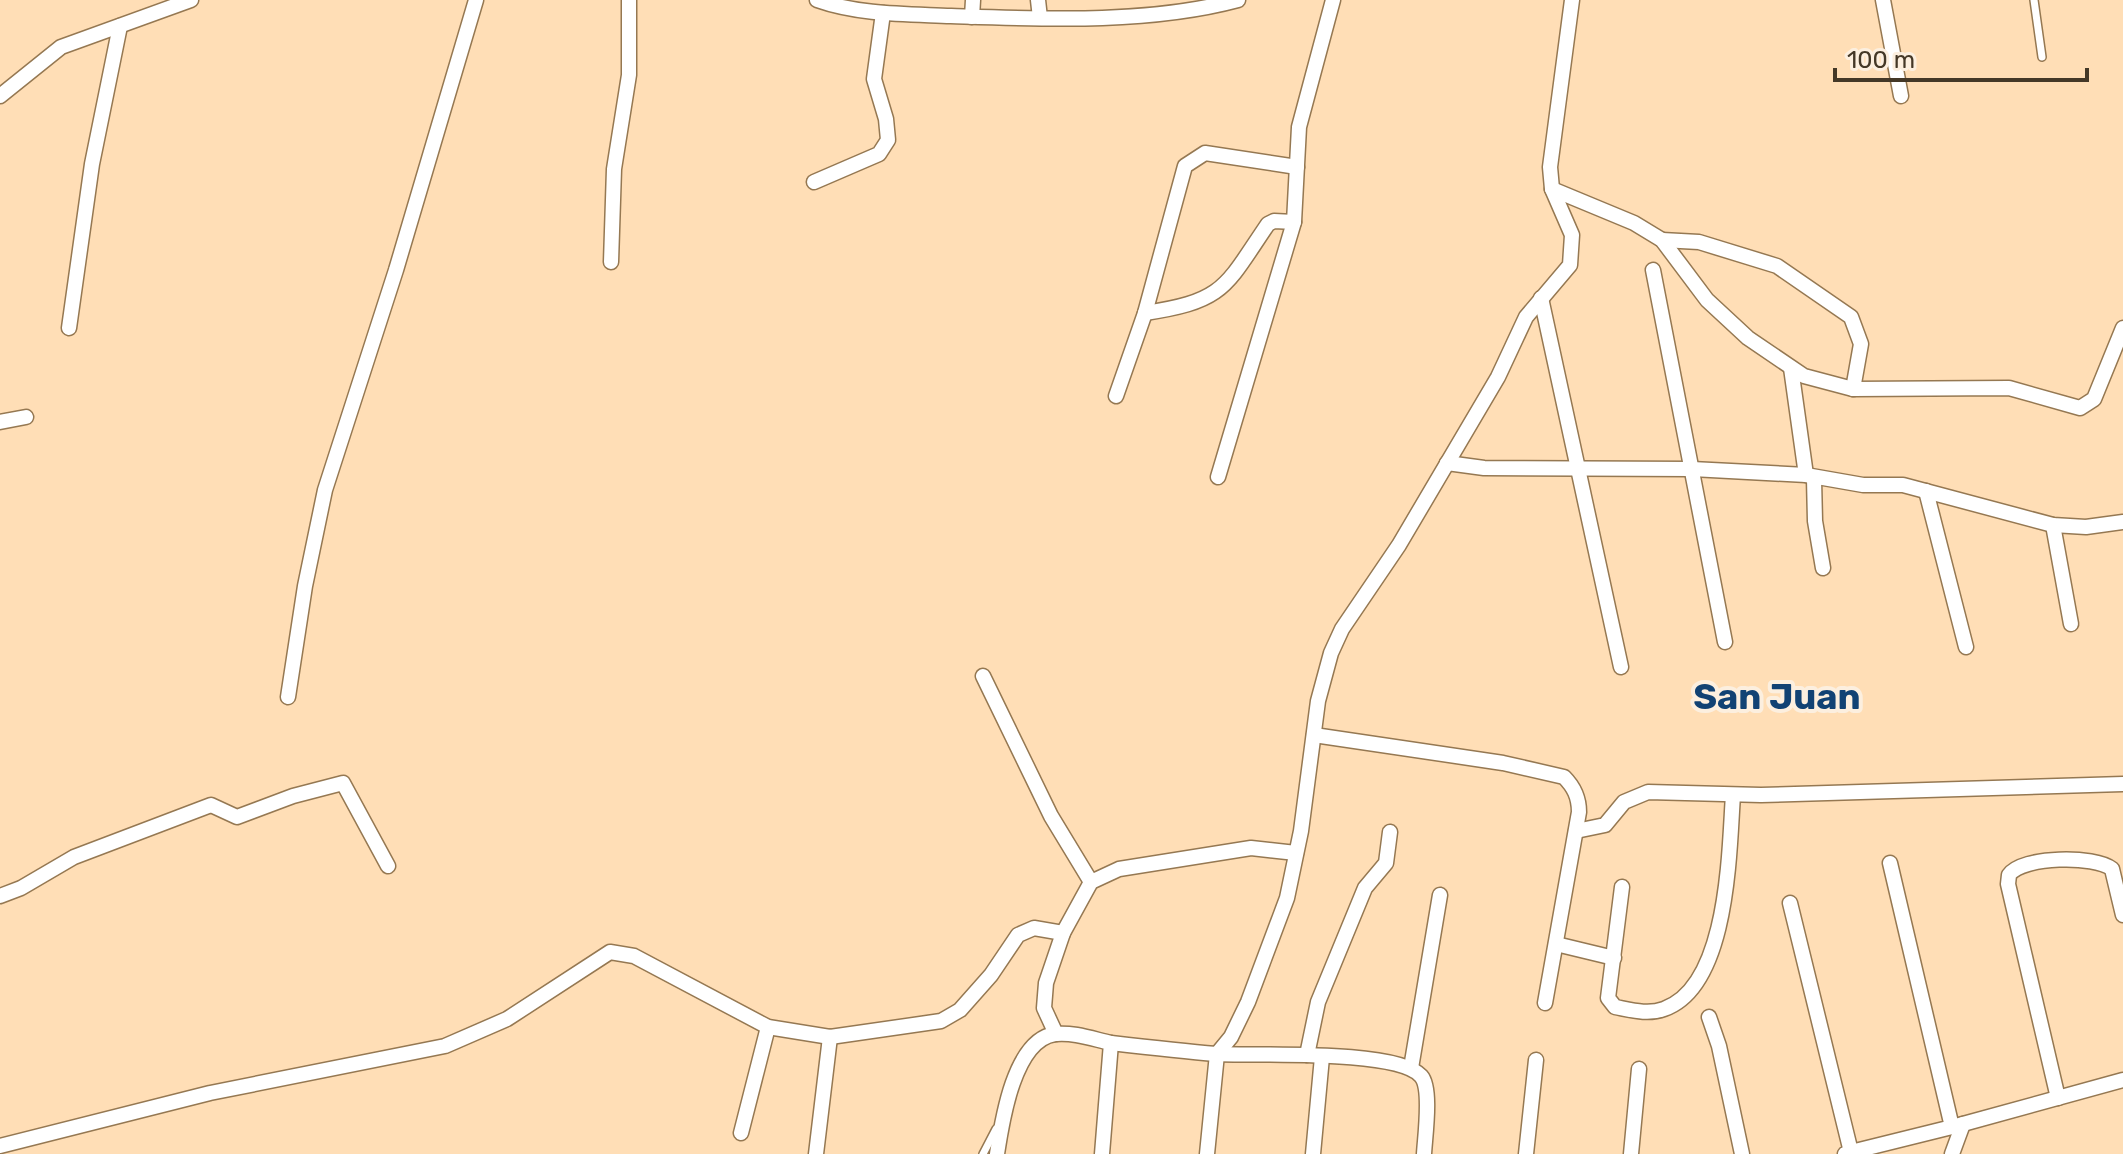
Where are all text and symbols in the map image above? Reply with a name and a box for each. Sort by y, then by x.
scale bar [1835,32,2087,82]
text: 100 m [1847,46,1915,74]
district label: San Juan [1693,675,1861,718]

